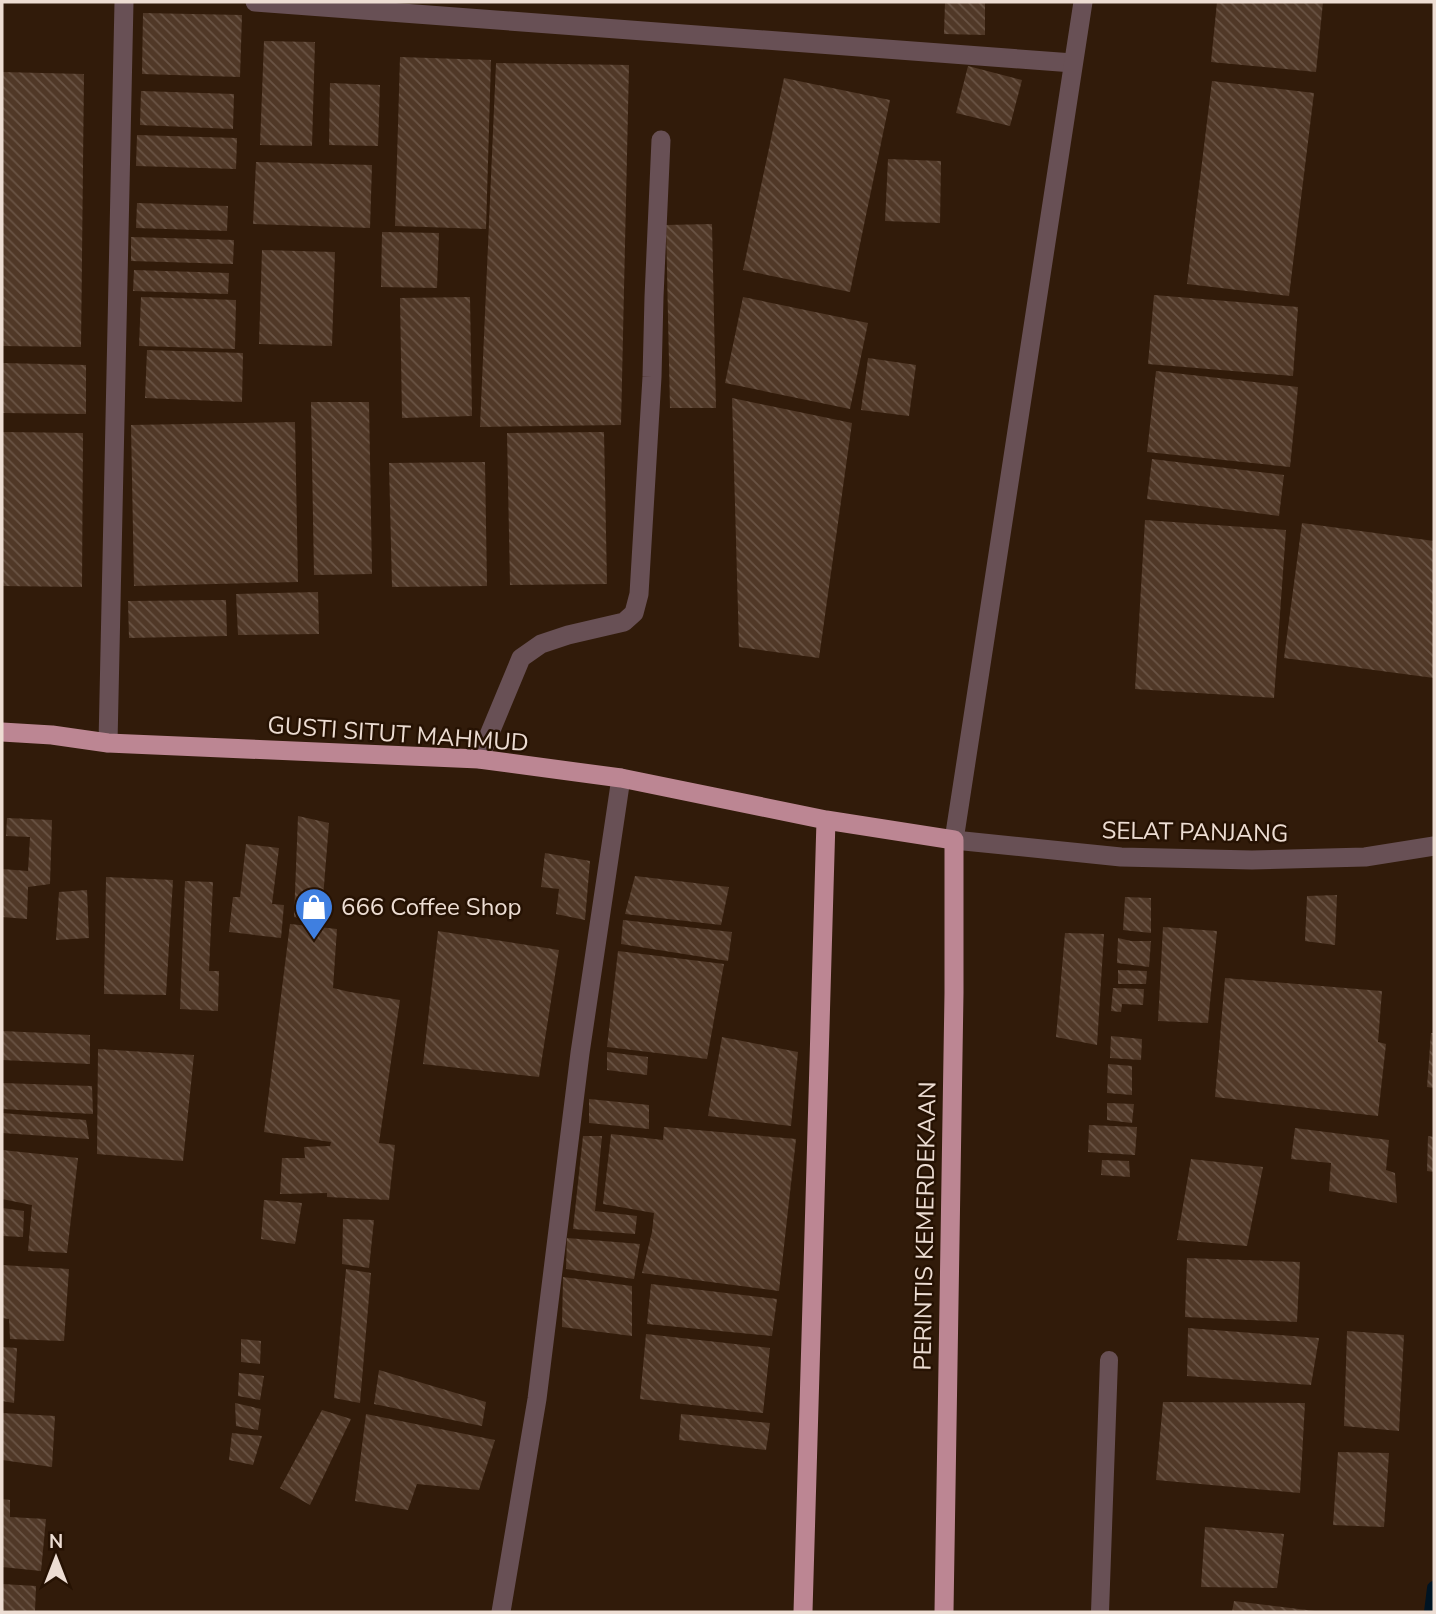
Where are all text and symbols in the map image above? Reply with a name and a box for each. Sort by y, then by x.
street label: GUSTI SITUT MAHMUD [266,709,530,759]
street label: SELAT PANJANG [1101,814,1289,850]
shop icon: 666 Coffee Shop [293,886,335,941]
place label: 666 Coffee Shop [341,891,522,923]
street label: PERINTIS KEMERDEKAAN [906,1081,944,1371]
north arrow [21,1523,91,1593]
text: N [49,1529,63,1555]

